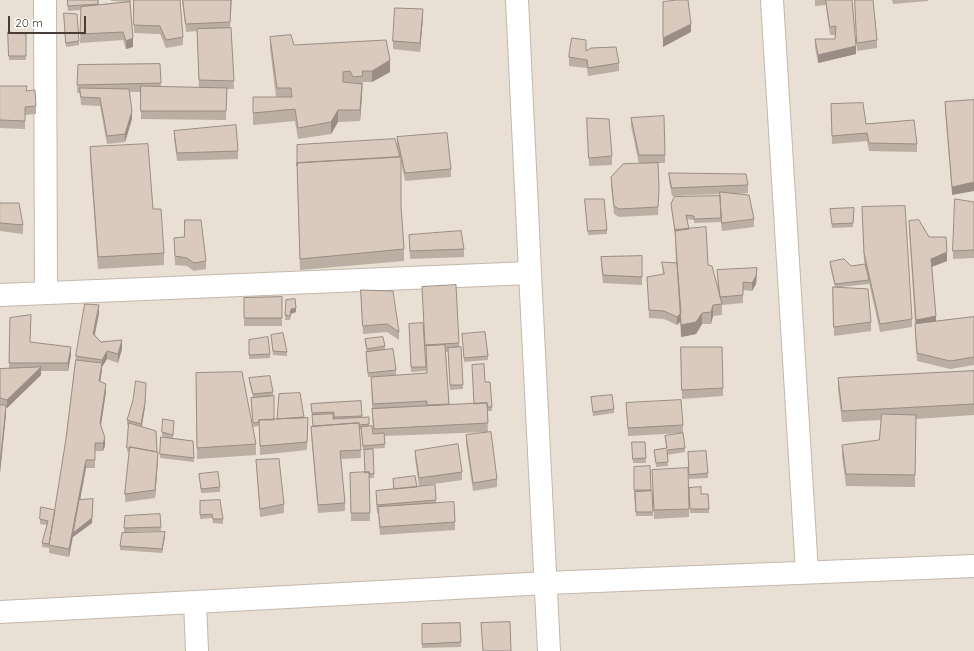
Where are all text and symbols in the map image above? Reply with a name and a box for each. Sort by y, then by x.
scale bar [10,8,88,34]
text: 20 m [15,15,43,30]

